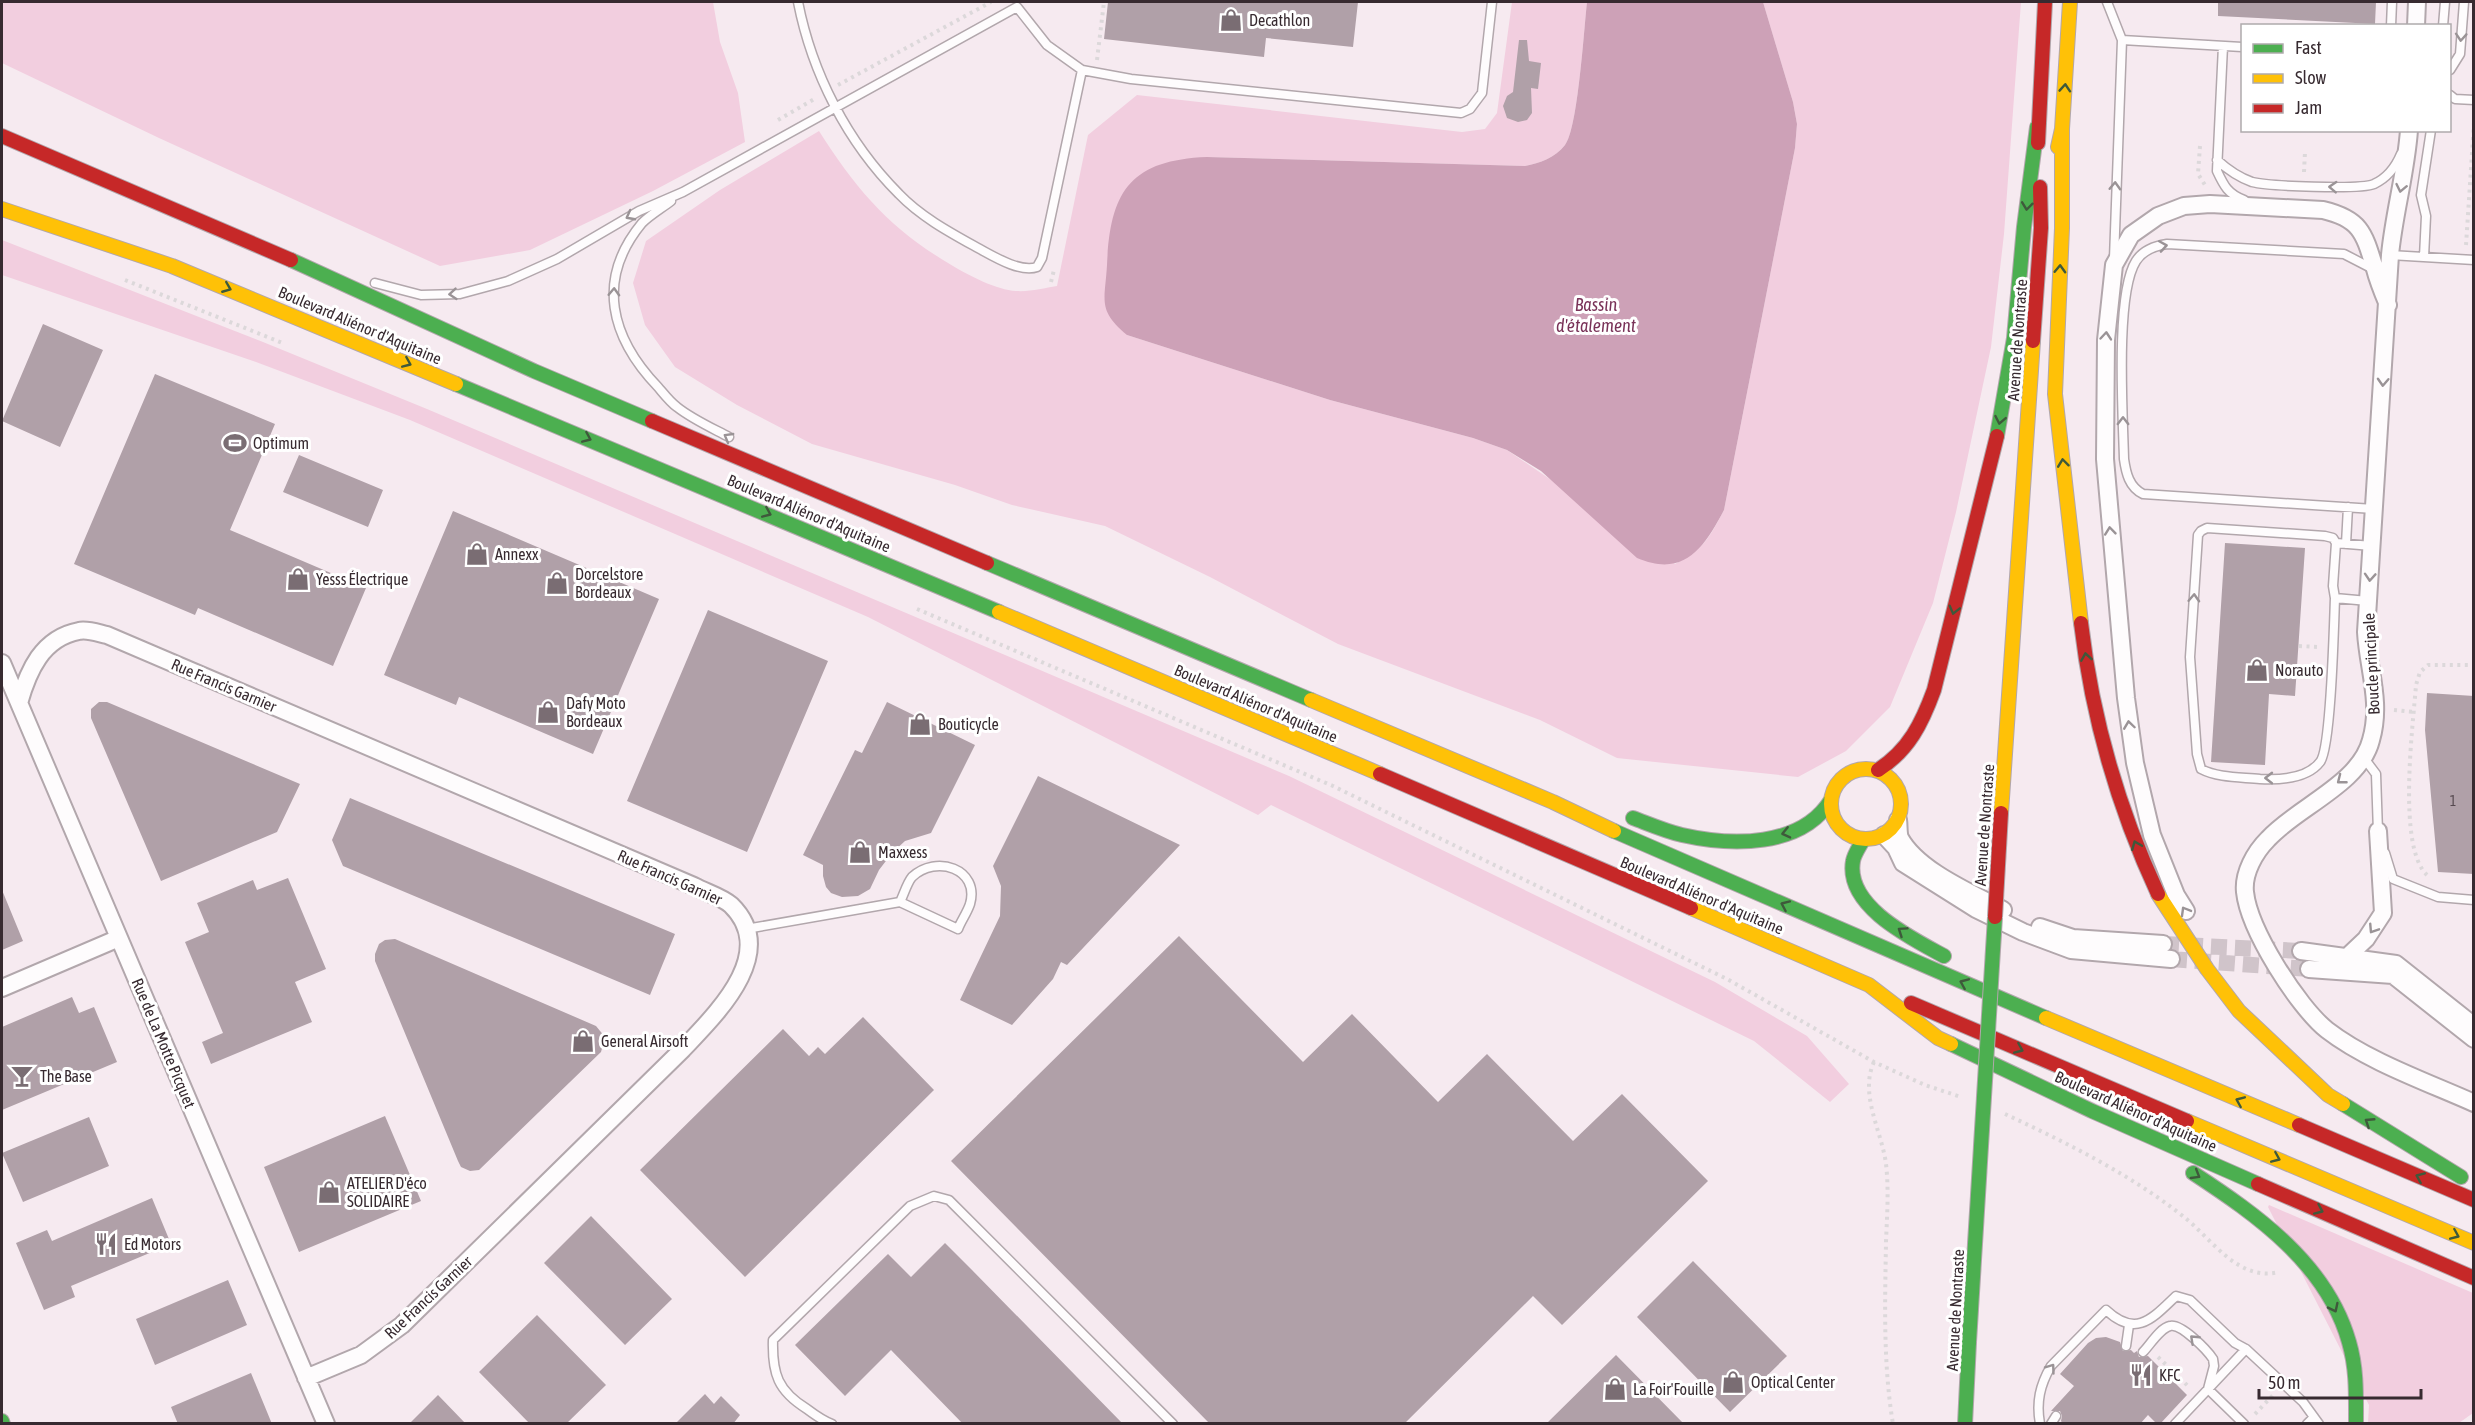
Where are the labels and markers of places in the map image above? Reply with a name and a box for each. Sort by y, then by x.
shop icon: Decathlon [1218,7,1244,33]
place label: Decathlon [1249,11,1310,29]
sports icon: Optimum [222,430,248,456]
place label: Optimum [253,434,309,453]
shop icon: Annexx [464,541,490,567]
place label: Annexx [495,545,539,563]
place label: Dorcelstore Bordeaux [575,565,643,601]
shop icon: Yesss Électrique [285,566,311,592]
place label: Yesss Électrique [316,570,408,589]
shop icon: Dorcelstore Bordeaux [544,570,570,596]
shop icon: Norauto [2244,657,2270,683]
place label: Norauto [2275,661,2324,679]
place label: Dafy Moto Bordeaux [566,694,626,730]
shop icon: Dafy Moto Bordeaux [535,699,561,725]
shop icon: Bouticycle [907,711,933,737]
place label: Bouticycle [938,715,999,734]
shop icon: Maxxess [847,839,873,865]
place label: Maxxess [878,843,928,861]
shop icon: General Airsoft [570,1028,596,1054]
place label: General Airsoft [601,1032,689,1050]
bar icon: The Base [9,1063,35,1089]
place label: The Base [40,1067,92,1085]
place label: ATELIER D'éco SOLIDAIRE [347,1174,427,1210]
shop icon: ATELIER D'éco SOLIDAIRE [316,1179,342,1205]
restaurant icon: Ed Motors [93,1231,119,1257]
place label: Ed Motors [124,1235,182,1253]
restaurant icon: KFC [2128,1362,2154,1388]
place label: KFC [2159,1366,2181,1384]
shop icon: Optical Center [1720,1369,1746,1395]
place label: Optical Center [1751,1373,1835,1392]
shop icon: La Foir'Fouille [1602,1376,1628,1402]
place label: La Foir'Fouille [1633,1380,1714,1398]

